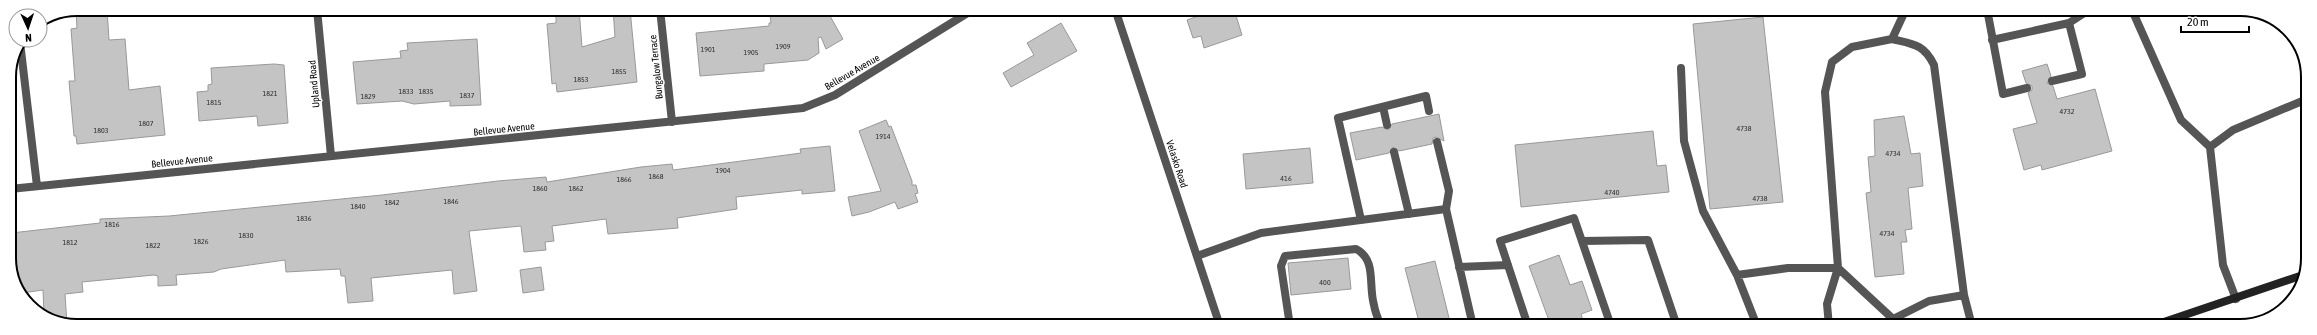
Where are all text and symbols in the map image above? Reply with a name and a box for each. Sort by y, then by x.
north arrow [8,8,48,48]
scale bar [2181,8,2249,34]
text: 20 m [2187,15,2209,29]
text: N [25,32,32,44]
street label: Bungalow Terrace [647,34,665,100]
house number: 1909 [775,42,791,51]
house number: 1901 [700,45,716,54]
house number: 1905 [743,48,759,57]
street label: Bellevue Avenue [823,52,882,92]
street label: Upland Road [306,59,322,108]
house number: 1855 [611,67,627,76]
house number: 1853 [573,75,589,84]
house number: 1833 [398,87,414,96]
house number: 1835 [418,87,434,96]
house number: 1821 [262,89,278,98]
house number: 1837 [459,91,475,100]
house number: 1829 [360,92,376,101]
house number: 1815 [206,98,222,107]
house number: 4732 [2059,107,2075,116]
house number: 1807 [138,119,154,128]
street label: Bellevue Avenue [473,120,536,138]
house number: 4738 [1736,124,1752,133]
house number: 1803 [93,126,109,135]
house number: 1914 [875,132,891,141]
street label: Velasko Road [1164,139,1190,189]
house number: 4734 [1885,149,1901,158]
street label: Bellevue Avenue [151,152,214,170]
house number: 1904 [715,166,731,175]
house number: 1868 [648,172,664,181]
house number: 416 [1280,174,1292,183]
house number: 1866 [616,175,632,184]
house number: 1860 [532,184,548,193]
house number: 1862 [568,184,584,193]
house number: 4740 [1604,188,1620,197]
house number: 4738 [1752,194,1768,203]
house number: 1846 [443,197,459,206]
house number: 1842 [384,198,400,207]
house number: 1840 [350,202,366,211]
house number: 1836 [296,214,312,223]
house number: 1816 [104,220,120,229]
house number: 4734 [1879,229,1895,238]
house number: 1830 [238,231,254,240]
house number: 1826 [193,237,209,246]
house number: 1812 [62,238,78,247]
house number: 1822 [145,241,161,250]
house number: 400 [1319,278,1331,287]

